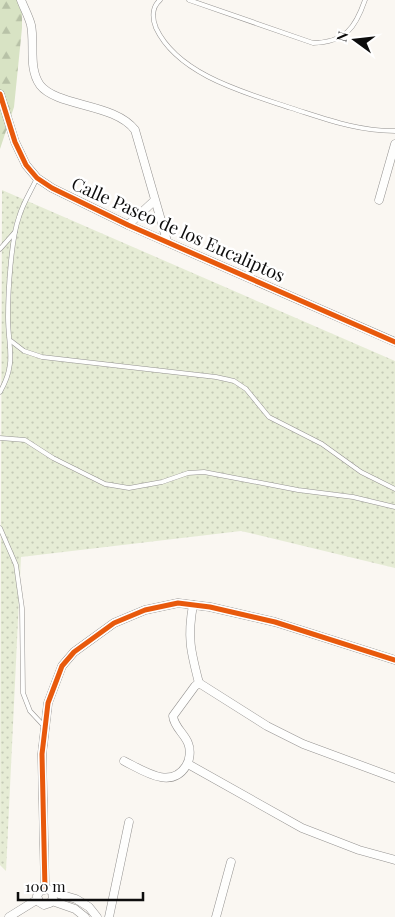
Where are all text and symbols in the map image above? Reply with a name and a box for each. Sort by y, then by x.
north arrow [330,15,380,65]
text: N [331,29,352,44]
street label: Calle Paseo de los Eucaliptos [68,171,289,287]
scale bar [18,870,142,902]
text: 100 m [25,876,66,896]

